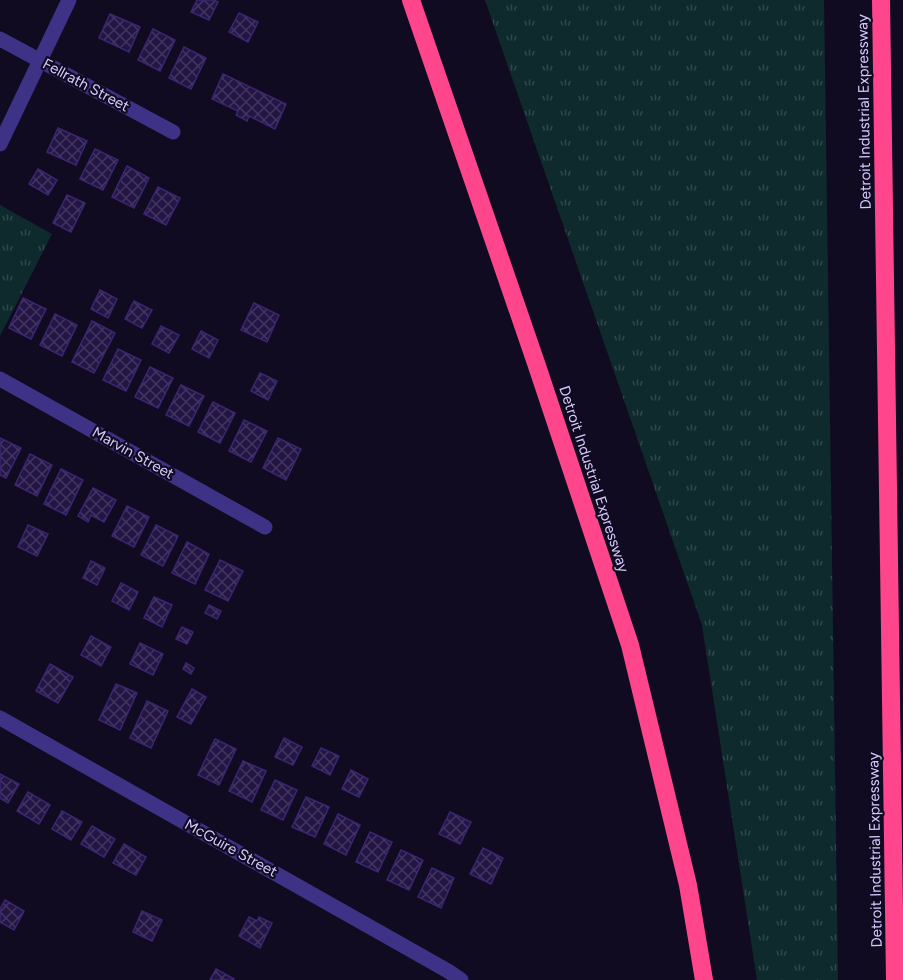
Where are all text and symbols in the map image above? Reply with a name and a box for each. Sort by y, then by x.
street label: Detroit Industrial Expressway [853,14,875,210]
street label: Fellrath Street [40,55,133,115]
street label: Detroit Industrial Expressway [555,383,633,575]
street label: Marvin Street [89,423,177,483]
street label: Detroit Industrial Expressway [864,752,886,948]
street label: McGuire Street [182,815,281,881]

